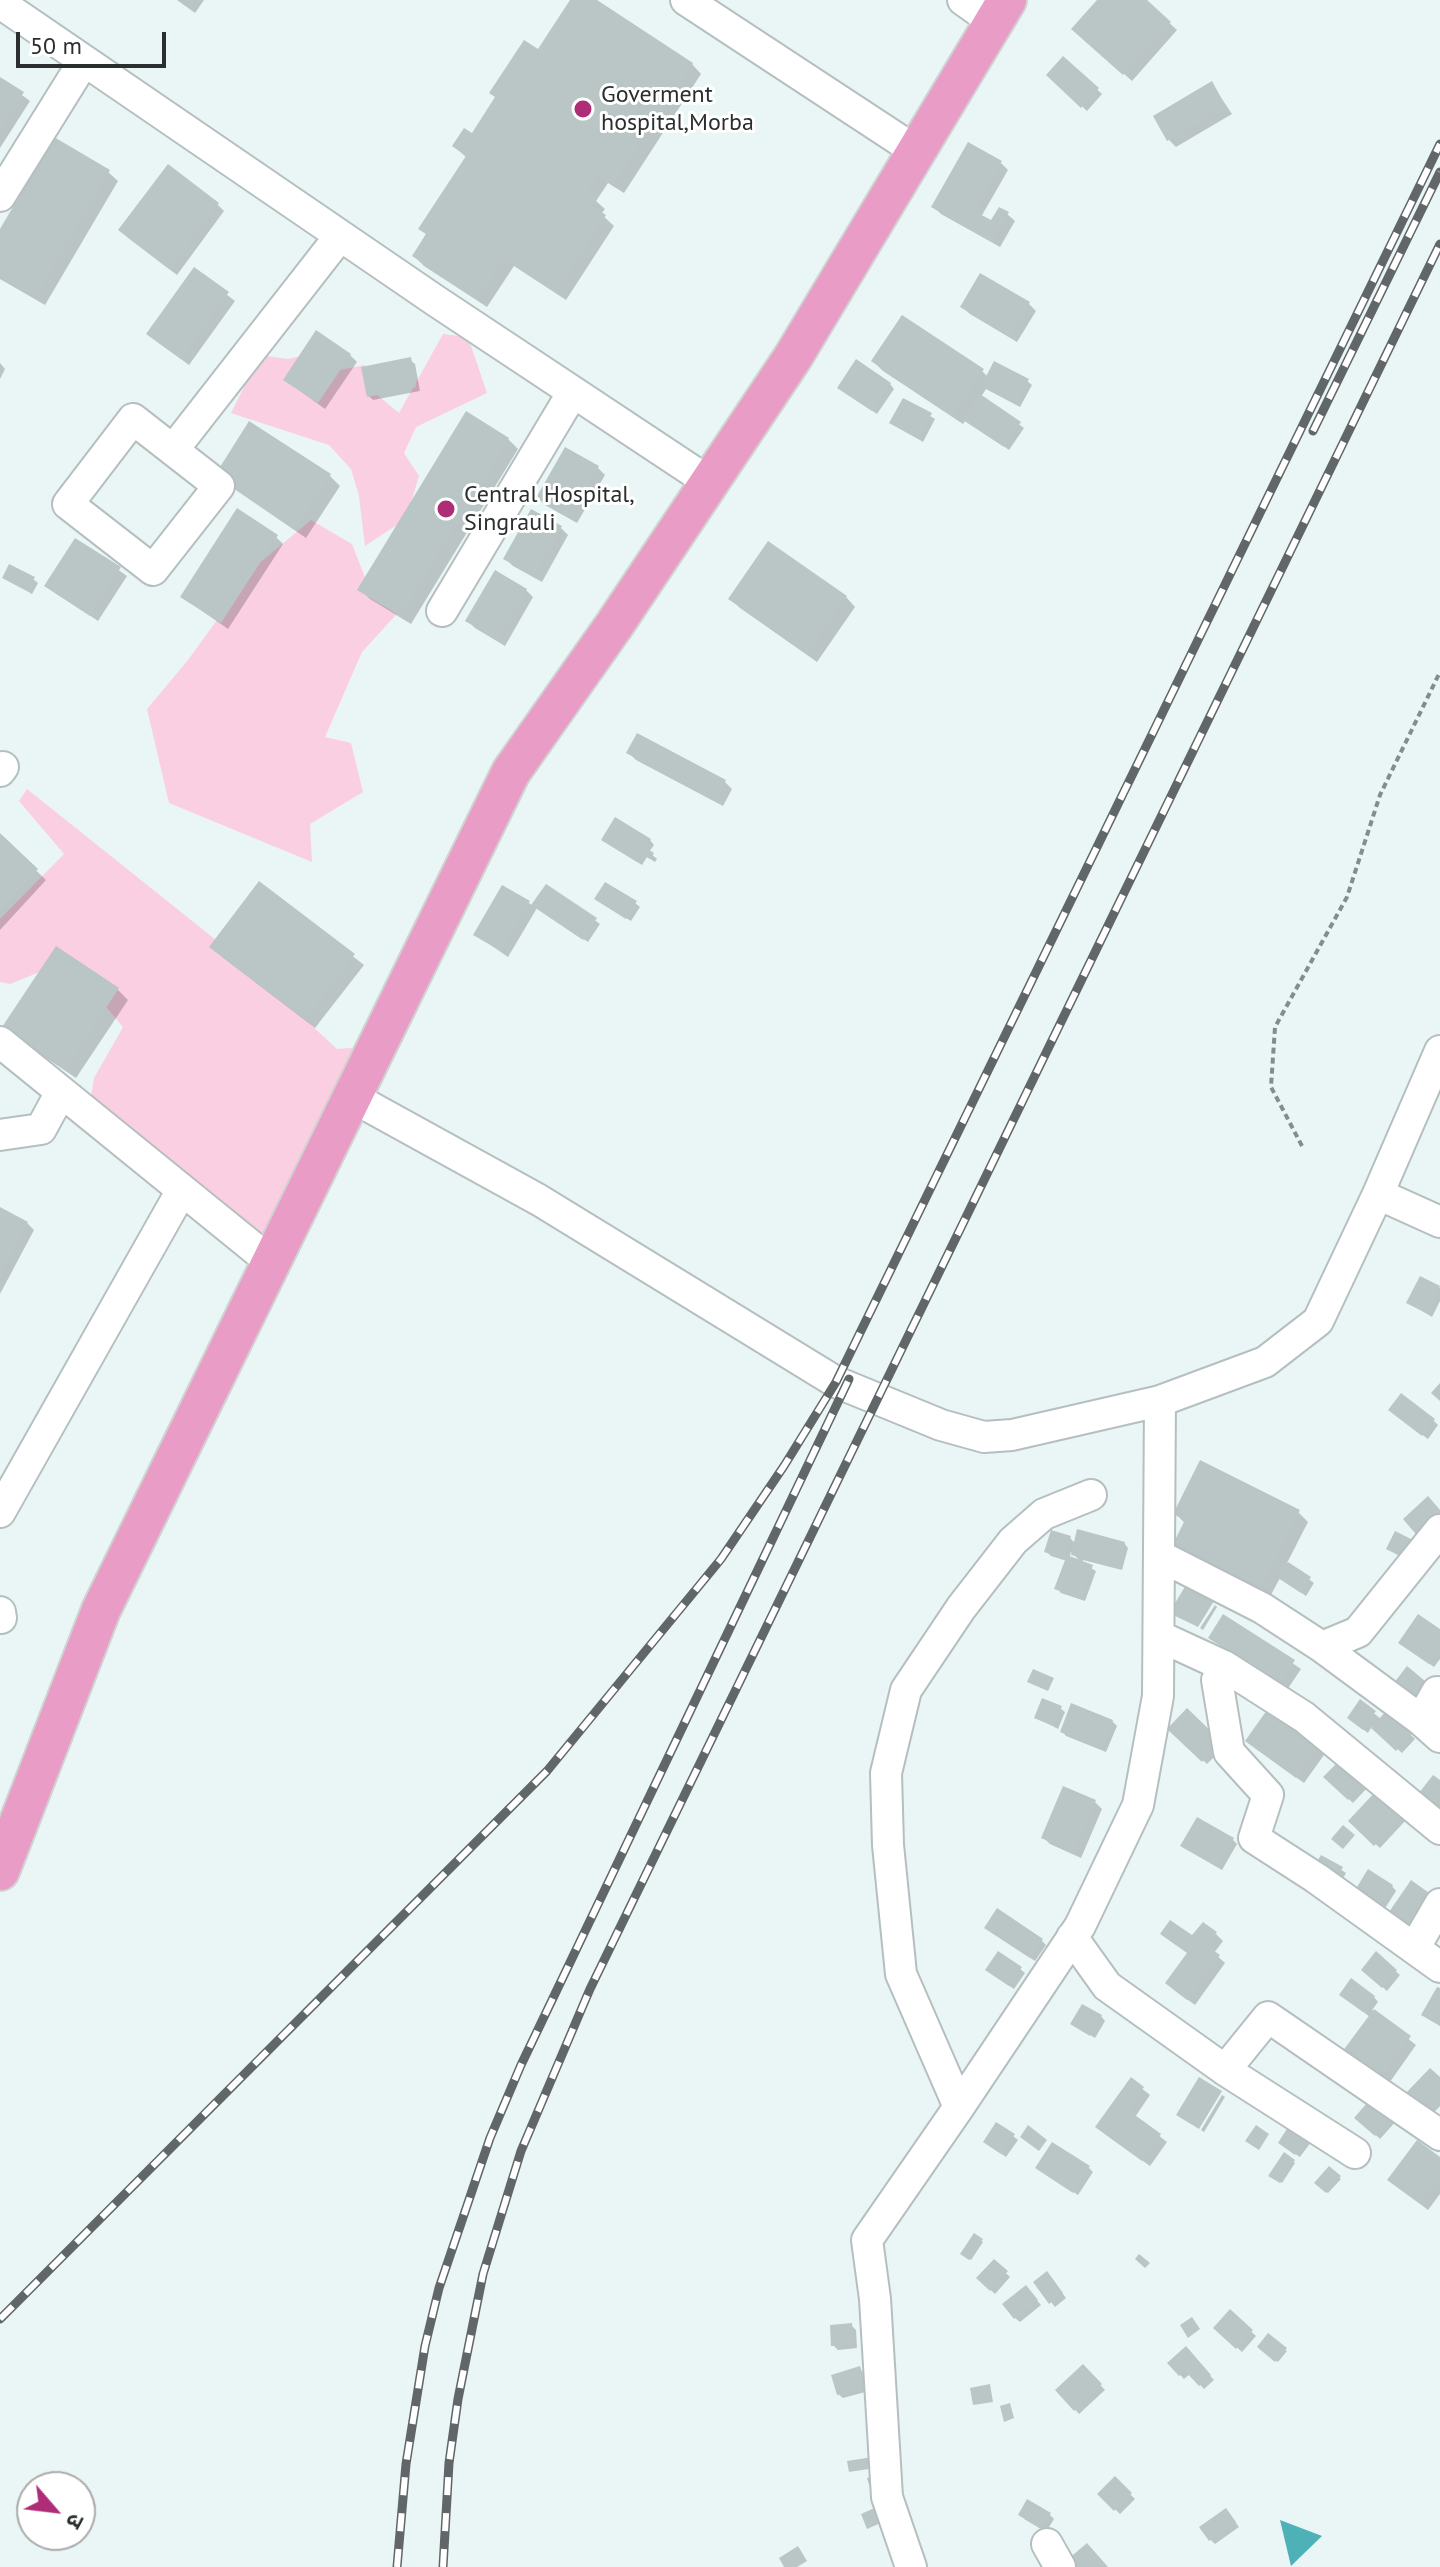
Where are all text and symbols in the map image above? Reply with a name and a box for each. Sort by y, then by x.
scale bar [20,16,170,66]
text: 50 m [30,30,82,61]
place label: Goverment hospital,Morba [601,81,754,137]
marker: Goverment hospital,Morba [572,98,594,120]
place label: Central Hospital, Singrauli [464,481,635,537]
marker: Central Hospital, Singrauli [435,498,457,520]
north arrow [16,2471,96,2551]
text: उ [60,2509,91,2534]

